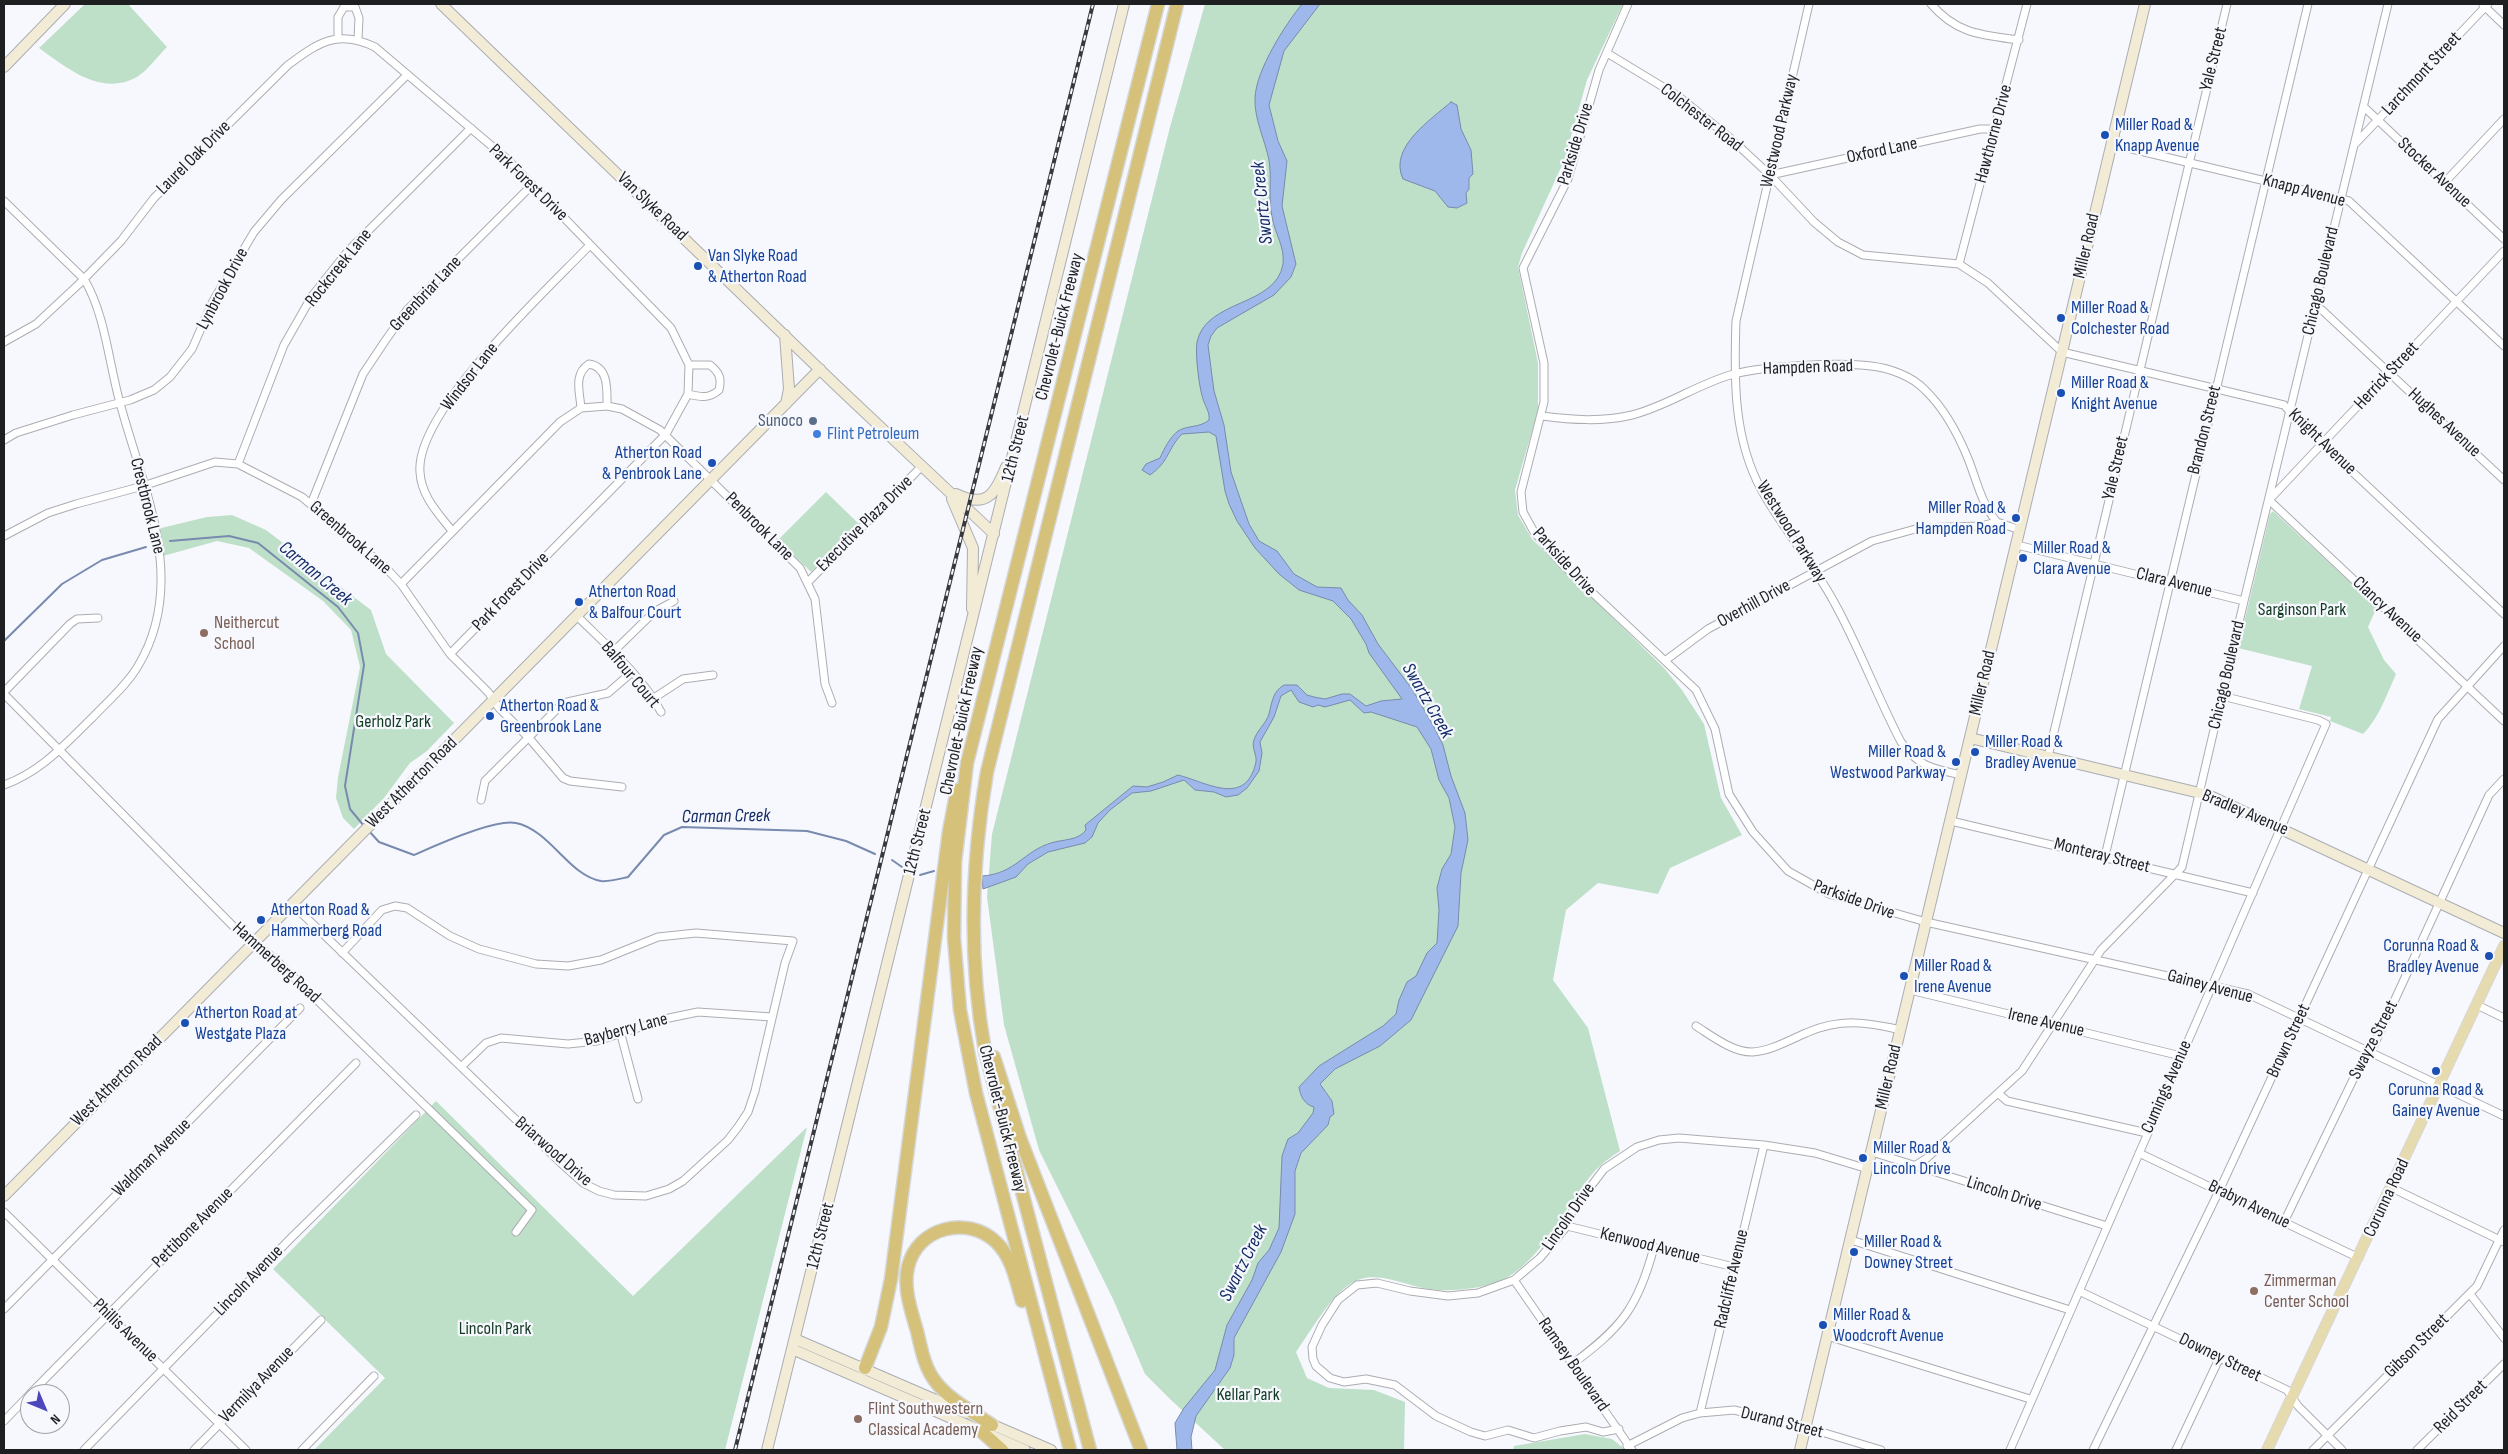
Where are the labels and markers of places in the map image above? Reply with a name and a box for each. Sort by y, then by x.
place label: Miller Road & Knapp Avenue [2115,114,2199,156]
marker: Miller Road & Knapp Avenue [2099,129,2111,141]
place label: Van Slyke Road & Atherton Road [708,245,807,288]
marker: Van Slyke Road & Atherton Road [692,260,704,272]
place label: Miller Road & Colchester Road [2071,297,2170,340]
marker: Miller Road & Colchester Road [2055,312,2067,324]
place label: Miller Road & Knight Avenue [2071,372,2157,414]
marker: Miller Road & Knight Avenue [2055,387,2067,399]
place label: Sunoco [758,410,803,432]
marker: Sunoco [807,415,819,427]
place label: Flint Petroleum [827,423,919,445]
marker: Flint Petroleum [811,428,823,440]
place label: Atherton Road & Penbrook Lane [602,442,702,484]
marker: Atherton Road & Penbrook Lane [706,457,718,469]
place label: Miller Road & Hampden Road [1916,497,2006,540]
marker: Miller Road & Hampden Road [2010,512,2022,524]
place label: Miller Road & Clara Avenue [2033,537,2111,580]
marker: Miller Road & Clara Avenue [2017,552,2029,564]
place label: Atherton Road & Balfour Court [589,581,682,624]
marker: Atherton Road & Balfour Court [573,596,585,608]
place label: Neithercut School [214,612,279,654]
marker: Neithercut School [198,627,210,639]
place label: Atherton Road & Greenbrook Lane [500,695,602,738]
marker: Atherton Road & Greenbrook Lane [484,710,496,722]
place label: Miller Road & Bradley Avenue [1985,731,2077,774]
place label: Miller Road & Westwood Parkway [1830,741,1946,784]
marker: Miller Road & Bradley Avenue [1969,746,1981,758]
marker: Miller Road & Westwood Parkway [1950,756,1962,768]
place label: Atherton Road & Hammerberg Road [271,899,382,942]
marker: Atherton Road & Hammerberg Road [255,914,267,926]
place label: Corunna Road & Bradley Avenue [2383,935,2479,978]
marker: Corunna Road & Bradley Avenue [2483,950,2495,962]
place label: Miller Road & Irene Avenue [1914,955,1992,998]
marker: Miller Road & Irene Avenue [1898,970,1910,982]
place label: Atherton Road at Westgate Plaza [195,1002,297,1044]
marker: Atherton Road at Westgate Plaza [179,1017,191,1029]
marker: Corunna Road & Gainey Avenue [2430,1065,2442,1077]
place label: Corunna Road & Gainey Avenue [2388,1079,2484,1122]
place label: Miller Road & Lincoln Drive [1873,1137,1951,1180]
marker: Miller Road & Lincoln Drive [1857,1152,1869,1164]
place label: Miller Road & Downey Street [1864,1231,1953,1274]
marker: Miller Road & Downey Street [1848,1246,1860,1258]
place label: Zimmerman Center School [2264,1270,2349,1312]
marker: Zimmerman Center School [2248,1285,2260,1297]
place label: Miller Road & Woodcroft Avenue [1833,1304,1944,1346]
marker: Miller Road & Woodcroft Avenue [1817,1319,1829,1331]
place label: Flint Southwestern Classical Academy [868,1398,983,1440]
marker: Flint Southwestern Classical Academy [852,1413,864,1425]

